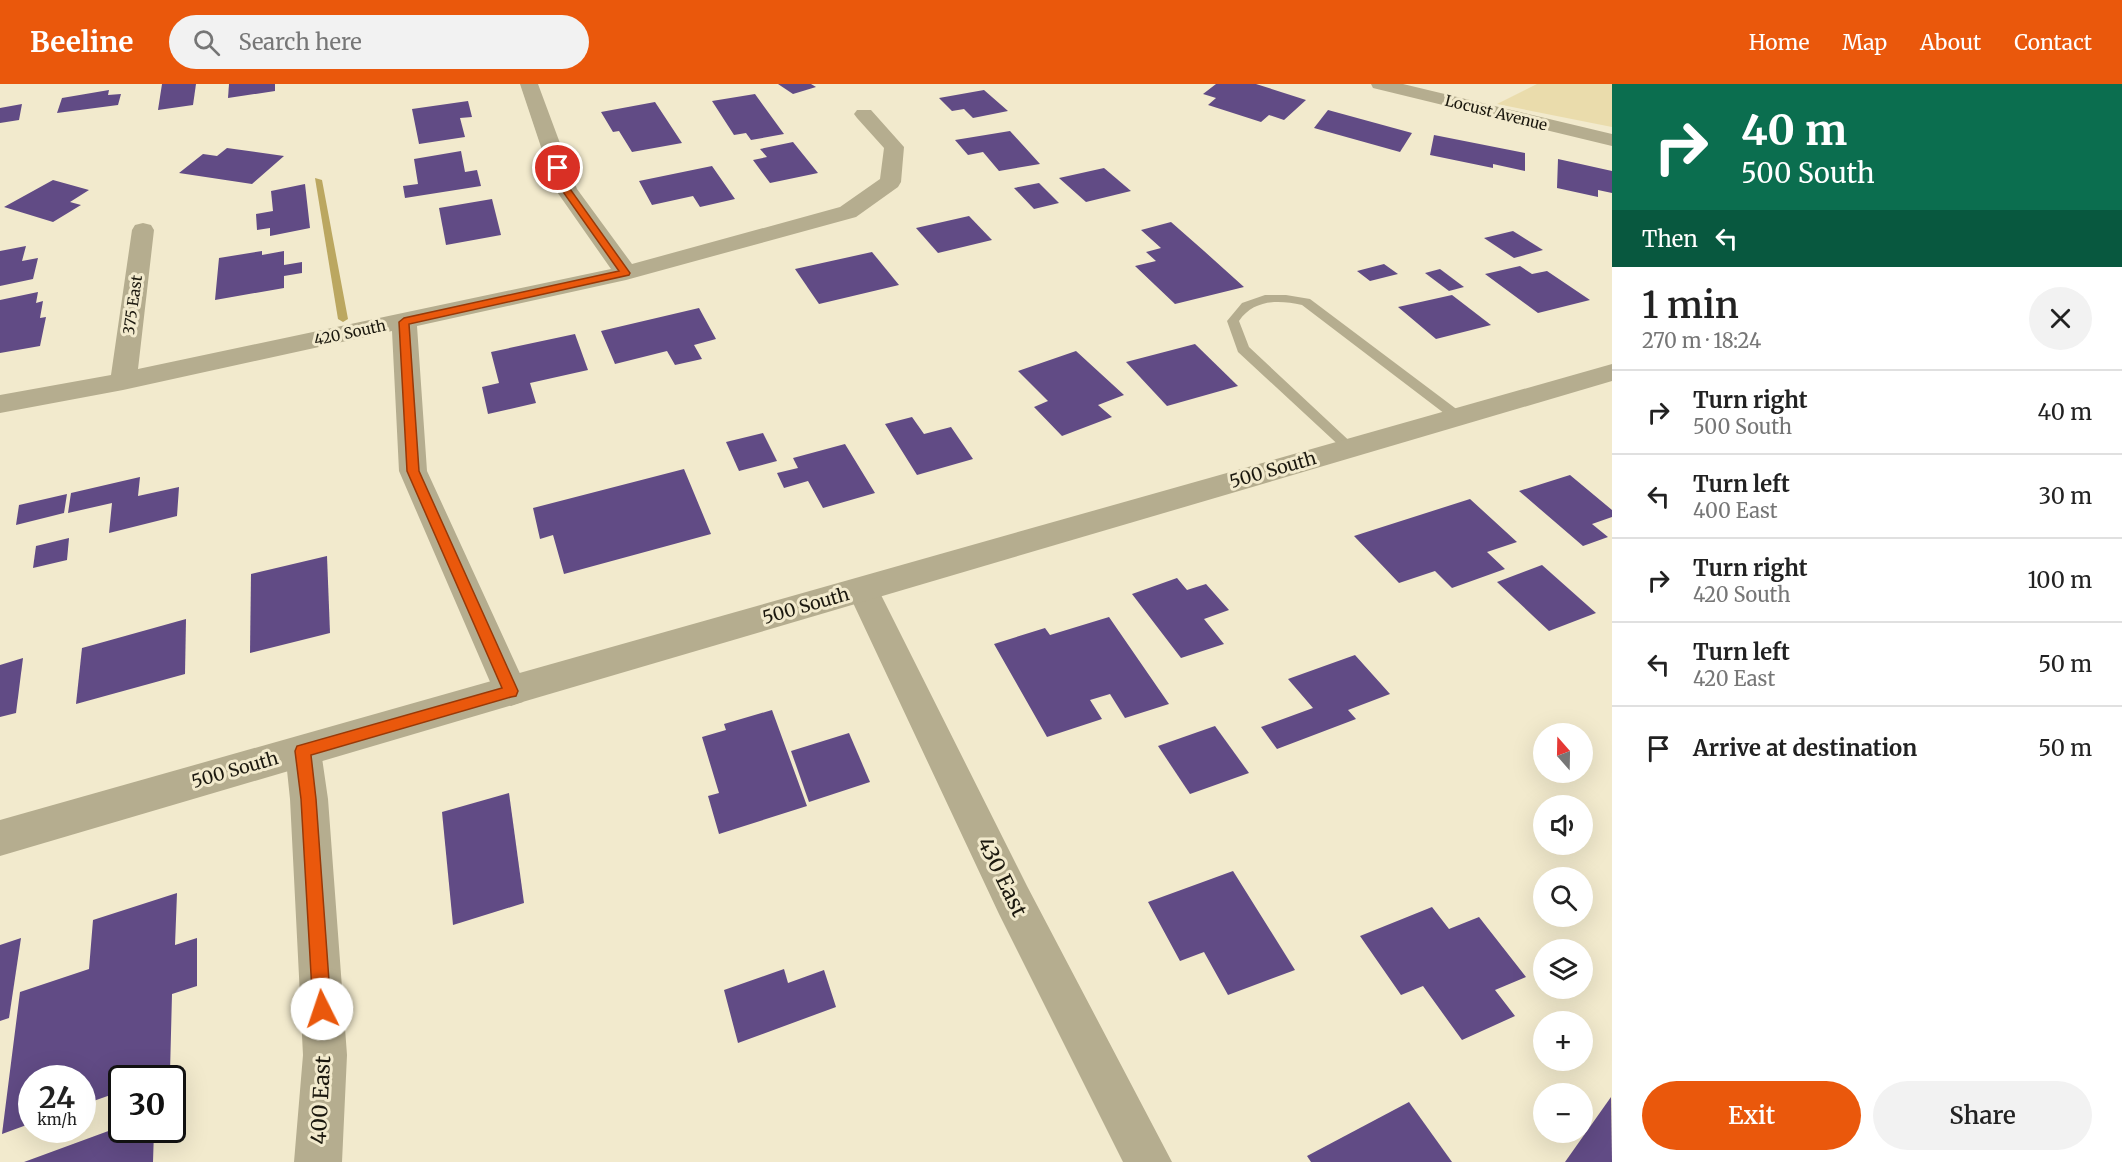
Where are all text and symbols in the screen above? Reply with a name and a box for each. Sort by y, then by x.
search box [169,15,589,69]
text: Beeline [30,24,133,60]
icon: search [190,26,223,59]
text: Search here [238,28,362,56]
text: Home [1749,29,1809,56]
text: Map [1842,29,1887,56]
text: About [1920,29,1981,56]
text: Contact [2014,29,2092,56]
street label: Locust Avenue [1443,91,1550,134]
text: 40 m [1741,104,1847,156]
icon: right [1642,108,1720,186]
pin [532,142,583,193]
icon: arrive [541,151,574,184]
text: 500 South [1741,156,1875,190]
icon: left [1710,222,1743,255]
text: Then [1642,225,1698,253]
street label: 375 East [119,274,146,336]
text: 1 min [1642,283,1739,328]
button: close [2029,287,2092,350]
street label: 420 South [312,316,388,349]
text: 270 m · 18:24 [1642,328,1761,353]
text: Turn right [1693,386,1807,414]
icon: right [1642,396,1675,429]
text: 40 m [2037,398,2092,426]
text: 500 South [1693,414,1792,439]
street label: 500 South [1227,446,1319,493]
text: Turn left [1693,470,1790,498]
icon: left [1642,480,1675,513]
text: 30 m [2038,482,2092,510]
text: 400 East [1693,498,1778,523]
text: Turn right [1693,554,1807,582]
icon: right [1642,564,1675,597]
text: 100 m [2027,566,2092,594]
street label: 500 South [760,582,852,629]
text: 420 South [1693,582,1790,607]
text: Turn left [1693,638,1790,666]
icon: left [1642,648,1675,681]
text: 50 m [2038,650,2092,678]
text: 420 East [1693,666,1775,691]
north arrow [1533,723,1593,783]
map controls [1533,723,1593,1143]
icon: arrive [1642,732,1675,765]
text: Arrive at destination [1693,734,1917,762]
text: 50 m [2038,734,2092,762]
street label: 500 South [189,746,281,793]
button: sound [1533,795,1593,855]
street label: 430 East [972,833,1033,921]
button: search [1533,867,1593,927]
button: layers [1533,939,1593,999]
position arrow [290,977,354,1041]
button: + [1533,1011,1593,1071]
street label: 400 East [305,1055,336,1145]
speed limit sign: 30 [108,1065,186,1143]
text: 24 [39,1078,75,1116]
button: Exit [1642,1081,1861,1150]
button: Share [1873,1081,2092,1150]
button: − [1533,1083,1593,1143]
text: km/h [37,1110,77,1129]

